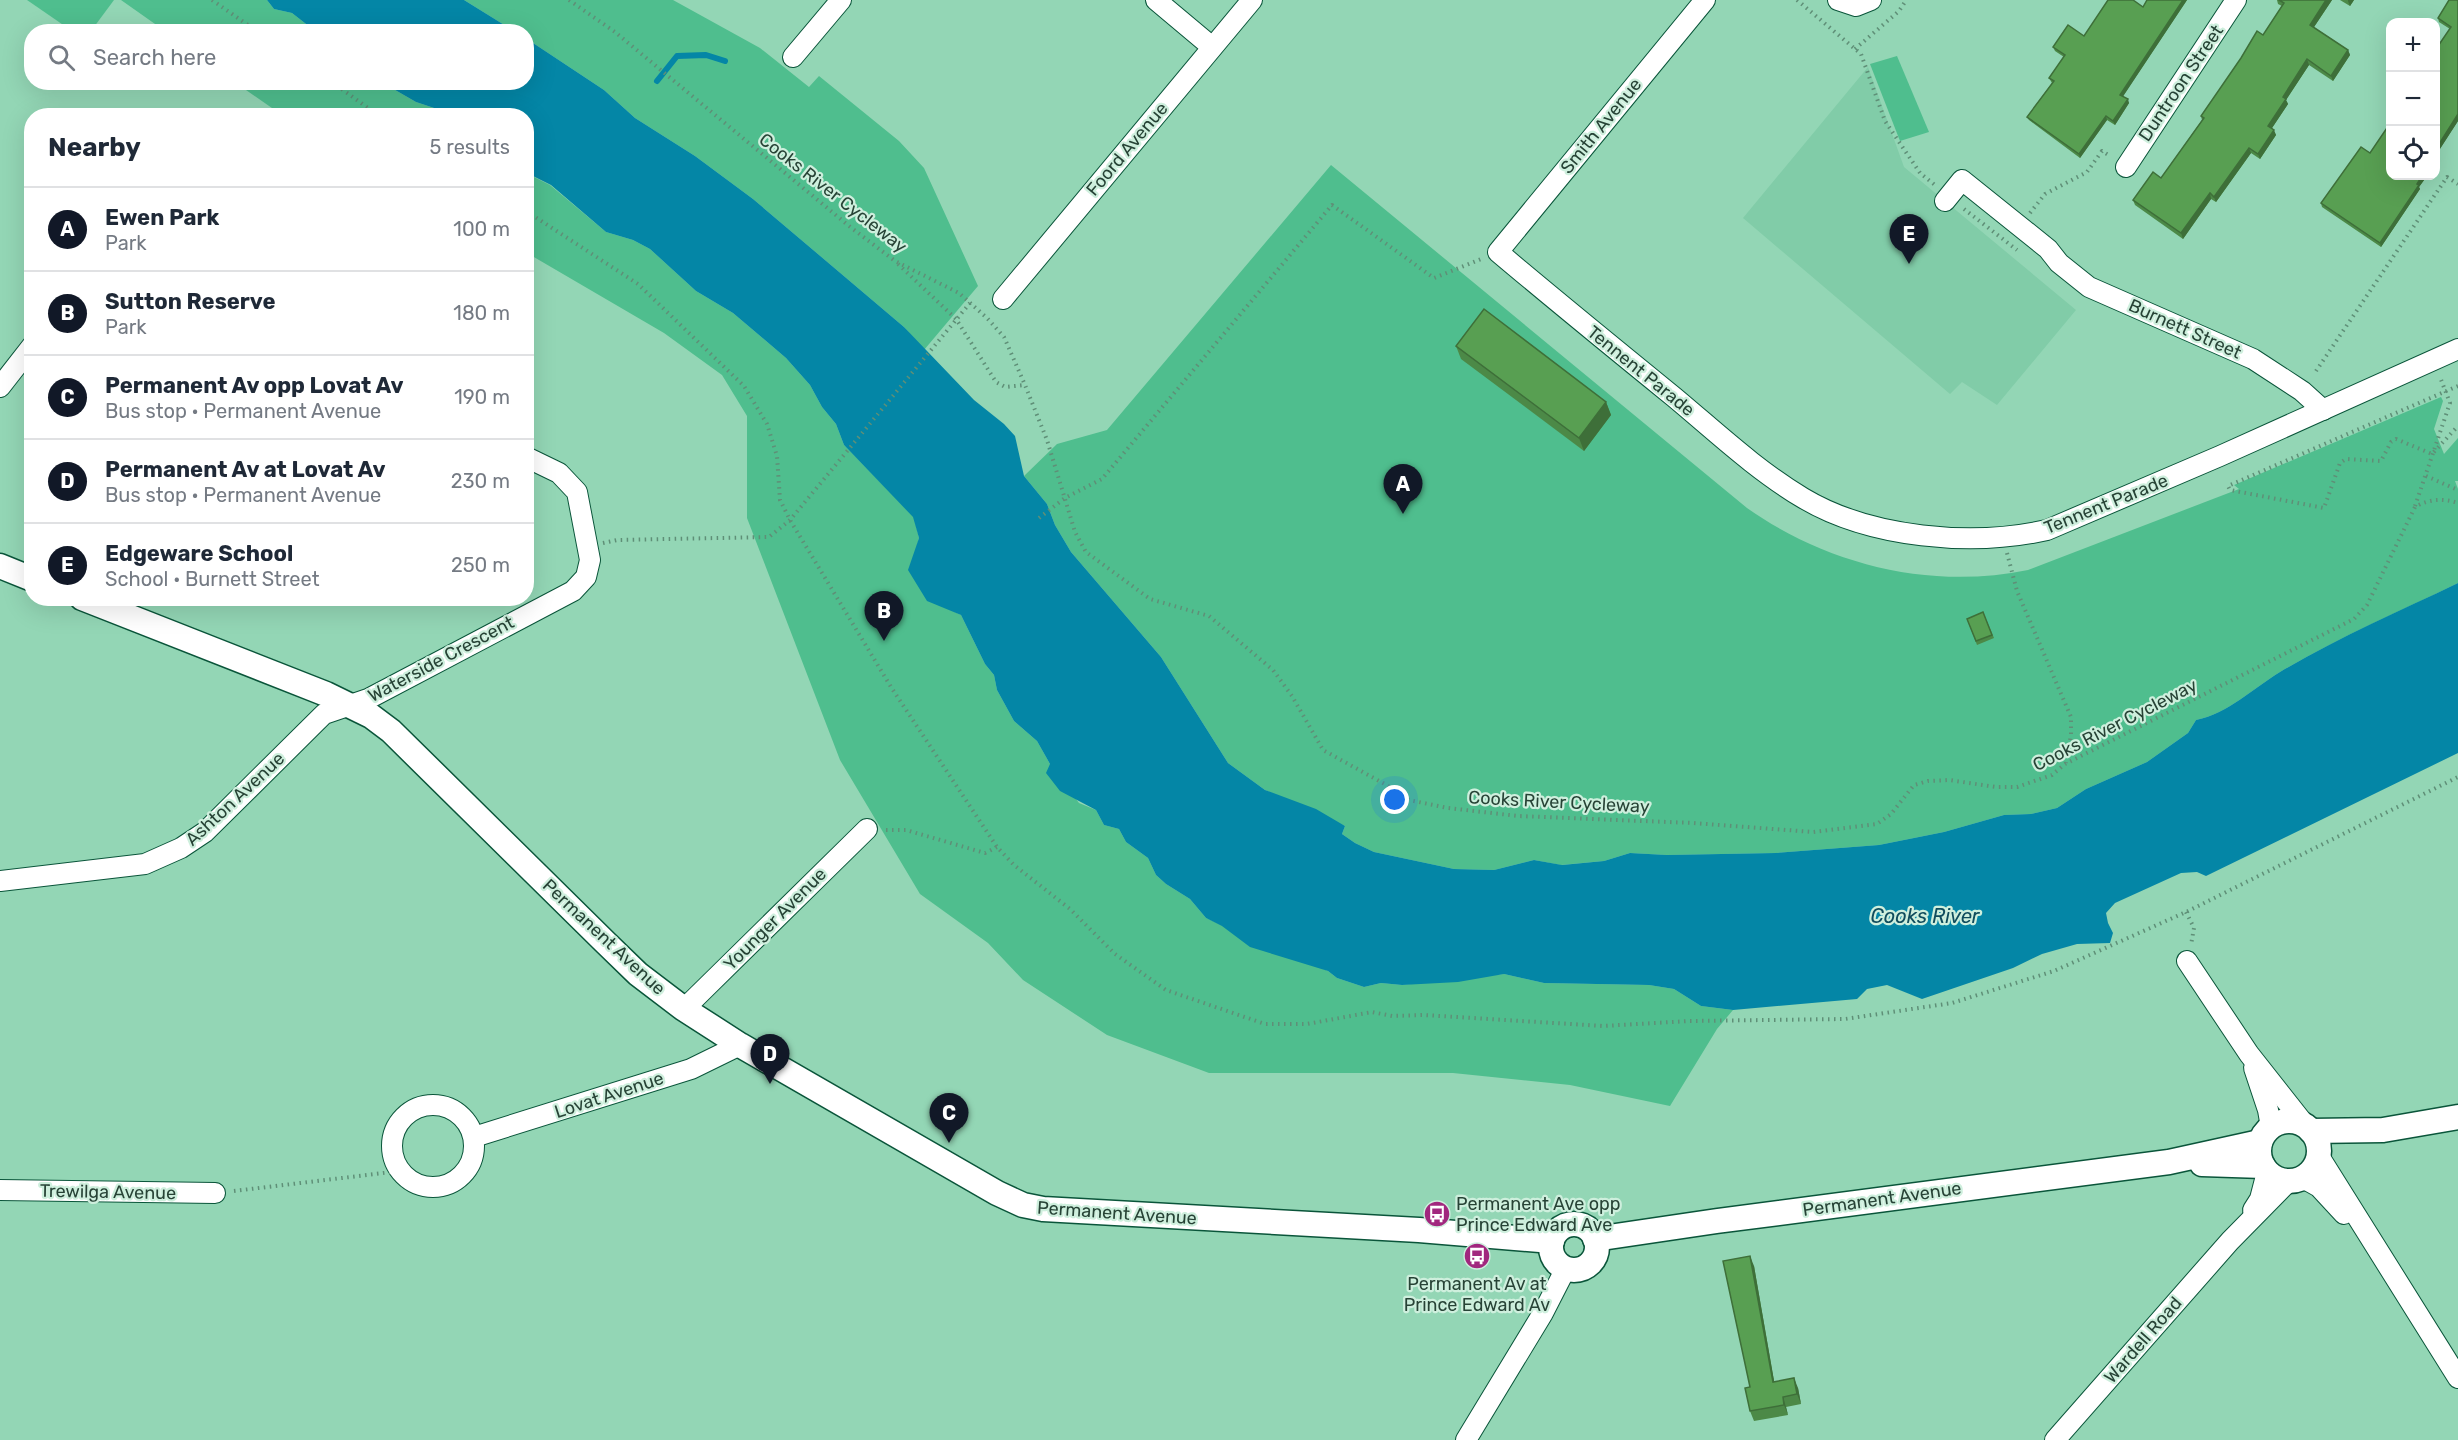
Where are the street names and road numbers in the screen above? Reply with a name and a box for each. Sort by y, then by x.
street label: Duntroon Street [2134,21,2228,145]
street label: Smith Avenue [1556,74,1646,178]
street label: Foord Avenue [1082,98,1172,200]
street label: Cooks River Cycleway [755,128,911,258]
street label: Burnett Street [2125,294,2245,364]
street label: Tennent Parade [1583,321,1699,421]
street label: Tennent Parade [2041,469,2171,539]
street label: Waterside Crescent [364,611,518,707]
street label: Cooks River Cycleway [2029,674,2201,776]
street label: Ashton Avenue [181,748,289,850]
street label: Cooks River Cycleway [1468,786,1650,818]
street label: Younger Avenue [719,863,831,975]
street label: Permanent Avenue [538,874,670,1000]
street label: Lovat Avenue [552,1067,666,1123]
street label: Permanent Avenue [1801,1177,1963,1221]
street label: Trewilga Avenue [40,1180,176,1204]
street label: Permanent Avenue [1036,1196,1198,1230]
street label: Wardell Road [2100,1292,2186,1388]

